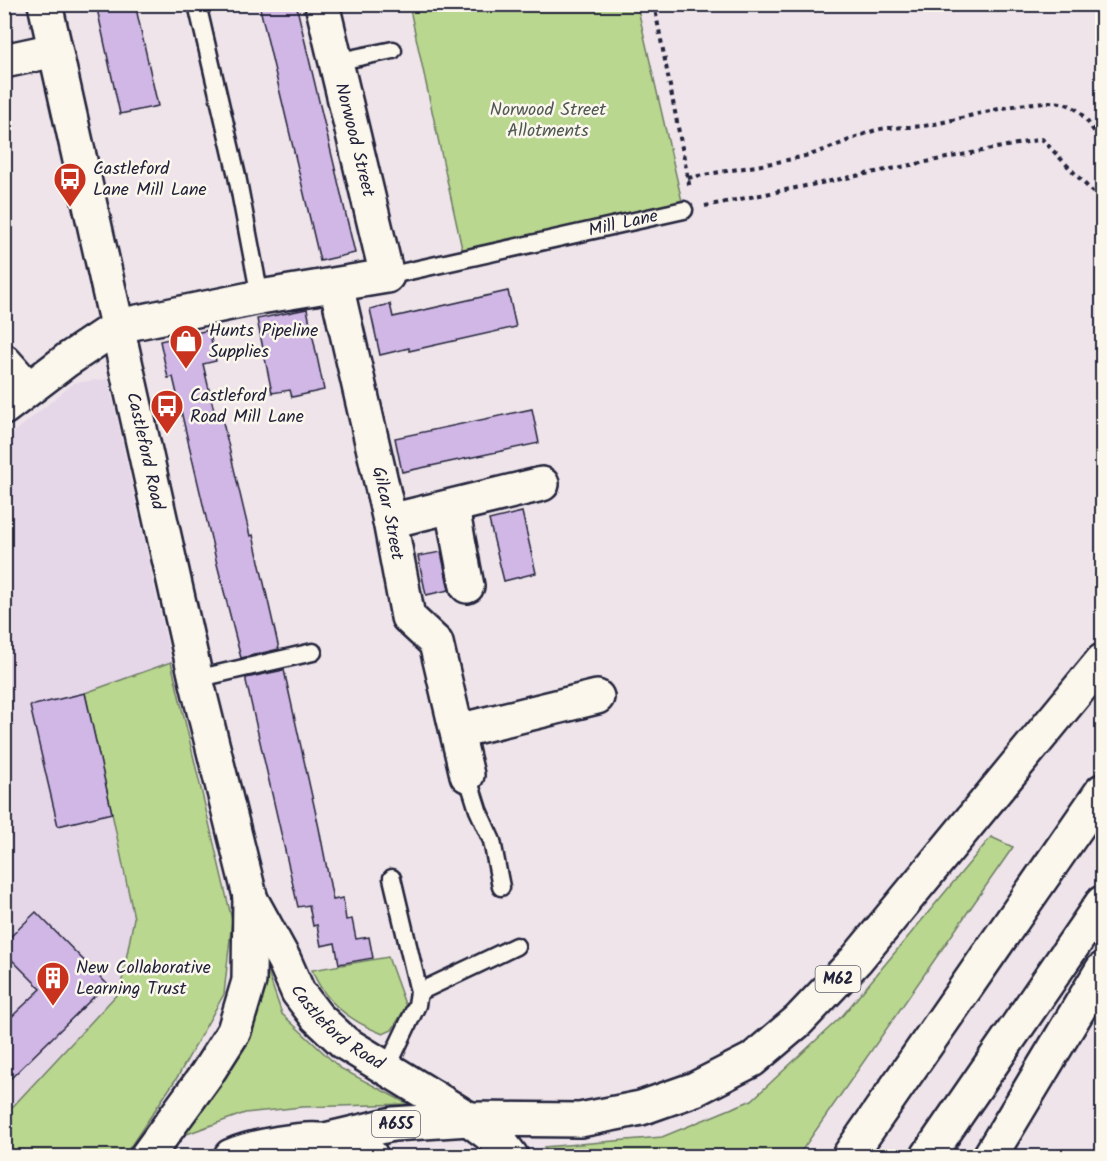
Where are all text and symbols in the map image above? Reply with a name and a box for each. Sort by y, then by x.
street label: Norwood Street [326,80,382,201]
park label: Norwood Street Allotments [490,96,607,146]
place label: Castleford Lane Mill Lane [93,155,207,205]
bus stop icon: Castleford Lane Mill Lane [52,161,88,208]
street label: Mill Lane [586,202,661,245]
place label: Hunts Pipeline Supplies [209,317,318,367]
shop icon: Hunts Pipeline Supplies [168,323,204,370]
place label: Castleford Road Mill Lane [190,382,304,432]
bus stop icon: Castleford Road Mill Lane [149,388,185,435]
street label: Castleford Road [118,389,172,513]
street label: Gilcar Street [363,464,412,563]
place label: New Collaborative Learning Trust [76,954,211,1004]
building icon: New Collaborative Learning Trust [35,960,71,1007]
road number: M62 [816,966,860,992]
street label: Castleford Road [282,980,391,1079]
road number: A655 [372,1111,420,1137]

